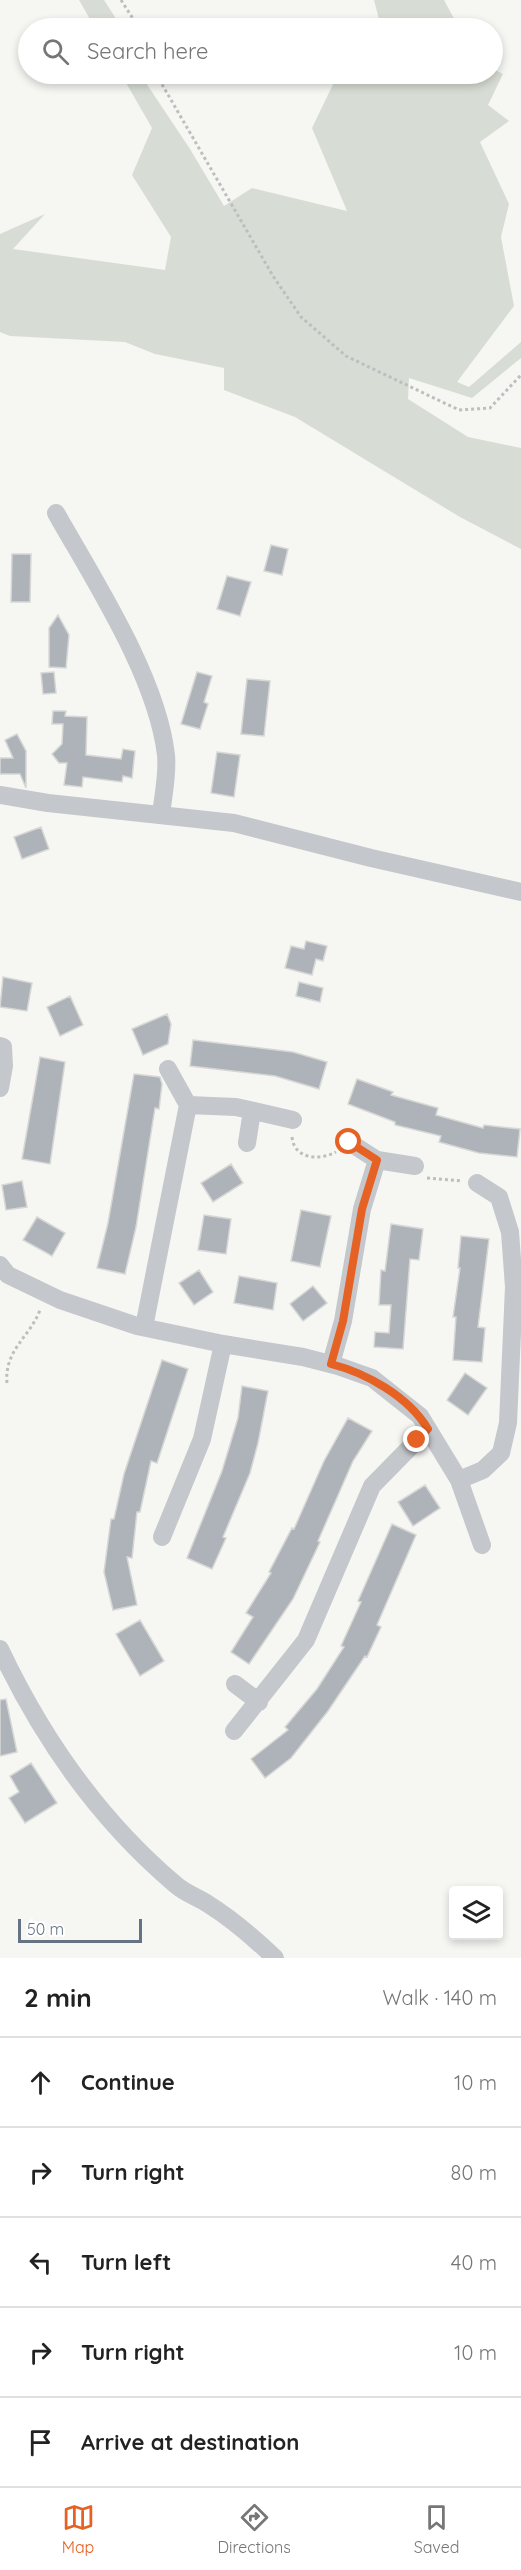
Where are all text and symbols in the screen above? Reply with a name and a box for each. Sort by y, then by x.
search box [18,18,503,84]
icon: search [39,35,72,68]
text: Search here [87,37,208,65]
route start [335,1128,361,1154]
route end [403,1426,429,1452]
map controls [449,1886,503,1940]
button: layers [449,1886,503,1940]
scale bar [18,1916,142,1944]
text: 50 m [27,1919,64,1939]
text: 2 min [24,1981,92,2014]
text: Walk · 140 m [382,1985,497,2010]
icon: ahead [24,2066,57,2099]
text: Continue [81,2068,175,2096]
text: 10 m [454,2070,497,2095]
icon: right [24,2156,57,2189]
text: Turn right [81,2158,185,2186]
text: 80 m [451,2160,497,2185]
icon: left [24,2246,57,2279]
text: Turn left [81,2248,171,2276]
text: 40 m [451,2250,497,2275]
icon: right [24,2336,57,2369]
text: Turn right [81,2338,185,2366]
text: 10 m [454,2340,497,2365]
icon: arrive [24,2426,57,2459]
text: Arrive at destination [81,2428,299,2456]
tab: Map [62,2501,95,2557]
tab: Directions [218,2501,291,2557]
tab: Saved [414,2501,459,2557]

